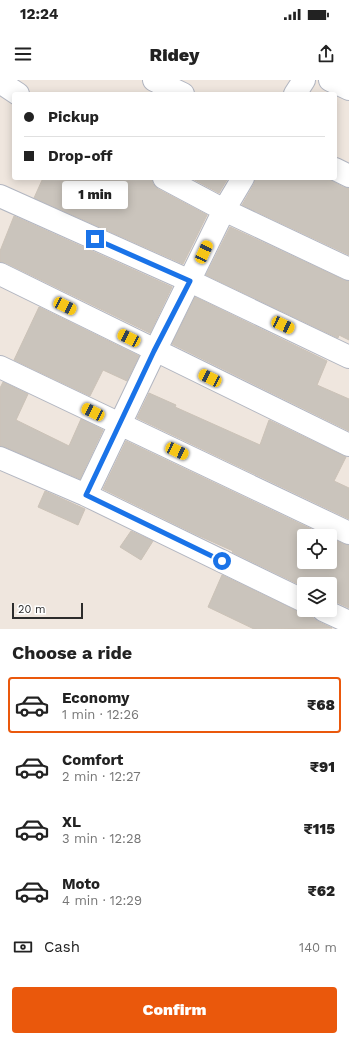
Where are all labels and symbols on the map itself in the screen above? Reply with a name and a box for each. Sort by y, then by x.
callout: 1 min [62,181,128,209]
route end [86,230,104,248]
car [193,239,215,265]
car [52,295,78,317]
car [270,314,296,336]
car [116,327,142,349]
car [197,367,223,389]
car [80,401,106,423]
car [164,440,190,462]
route start [213,552,231,570]
scale bar [12,601,83,620]

